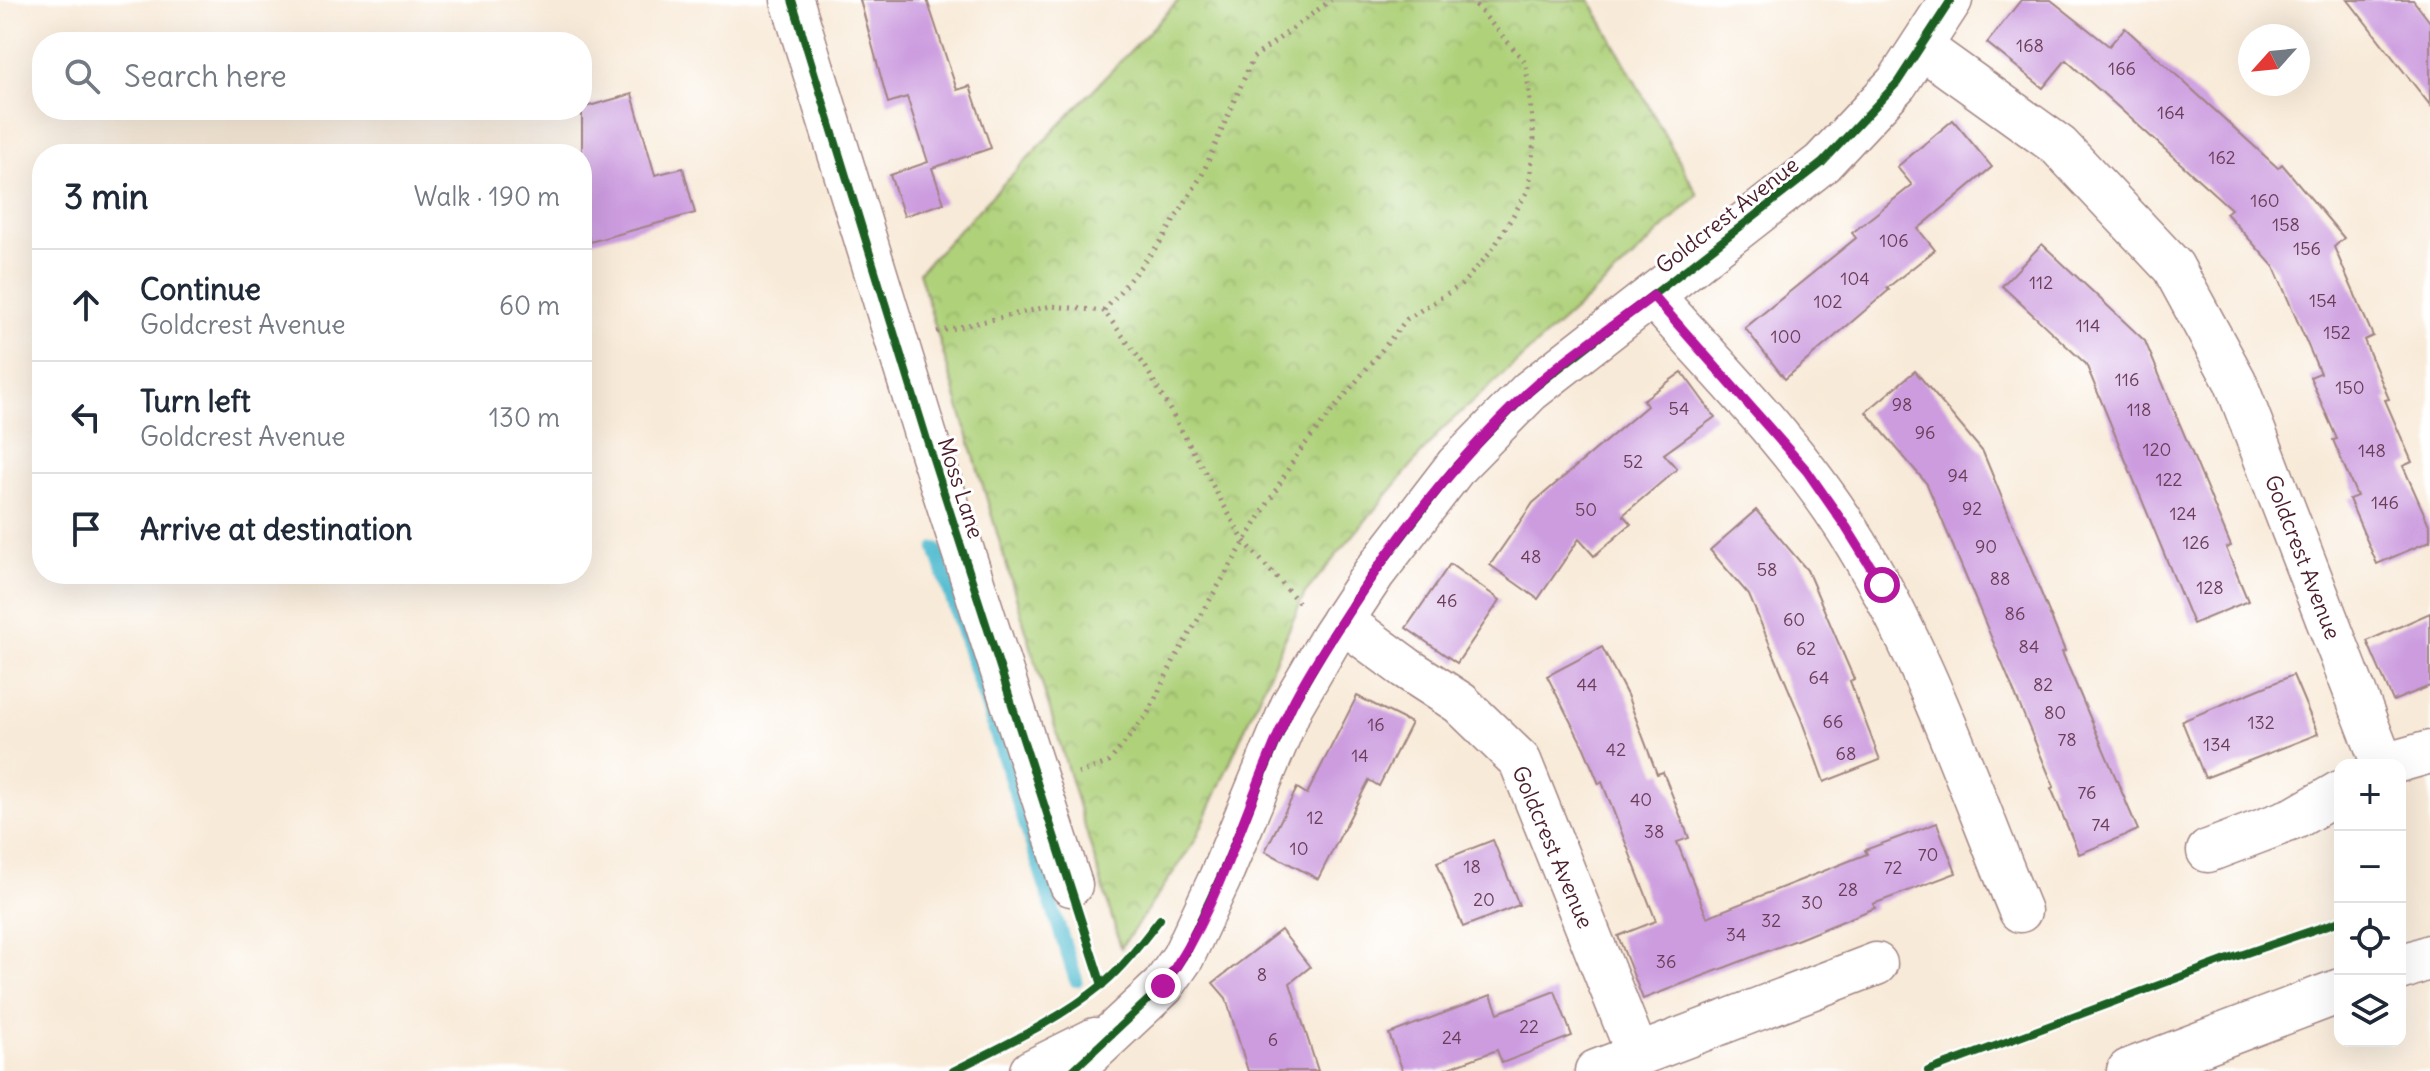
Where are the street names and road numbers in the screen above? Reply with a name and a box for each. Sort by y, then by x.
street label: Goldcrest Avenue [1650,150,1804,280]
street label: Moss Lane [932,434,990,542]
street label: Goldcrest Avenue [2259,471,2347,643]
street label: Goldcrest Avenue [1506,761,1600,933]

